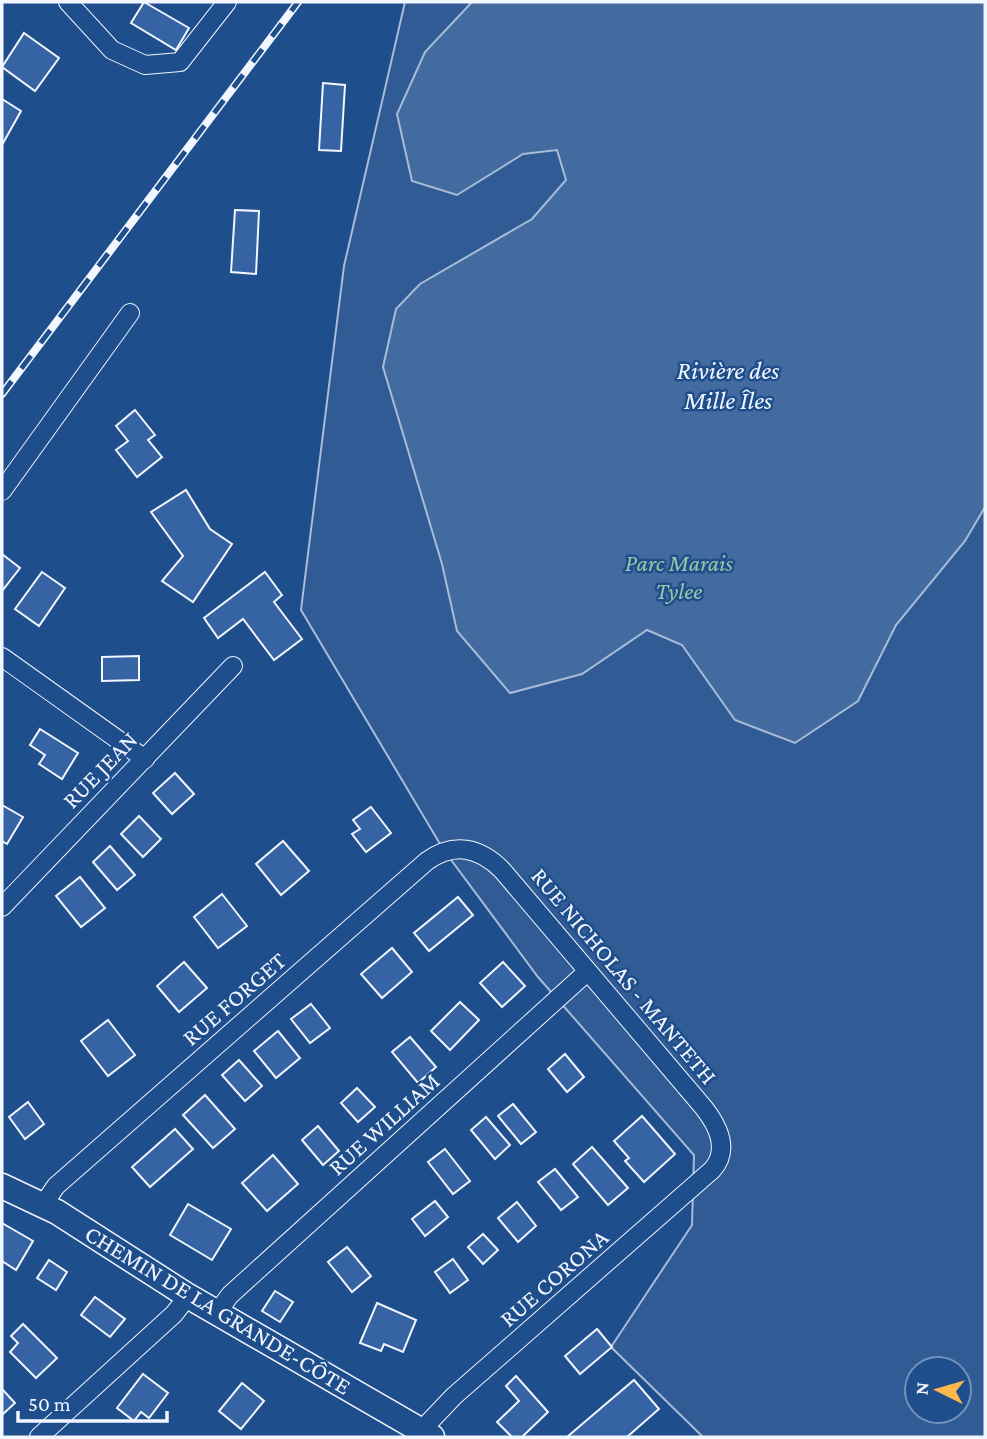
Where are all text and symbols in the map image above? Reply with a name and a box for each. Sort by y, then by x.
water label: Rivière des Mille Îles [677,356,779,415]
park label: Parc Marais Tylee [625,549,734,604]
street label: RUE JEAN [57,726,143,813]
street label: RUE NICHOLAS - MANTETH [526,862,723,1089]
street label: RUE FORGET [176,946,291,1051]
street label: RUE WILLIAM [323,1067,445,1181]
street label: CHEMIN DE LA GRANDE-CÔTE [81,1219,356,1400]
street label: RUE CORONA [494,1223,614,1332]
north arrow [903,1355,973,1425]
scale bar [18,1380,166,1424]
text: N [911,1381,933,1396]
text: 50 m [28,1392,71,1416]

